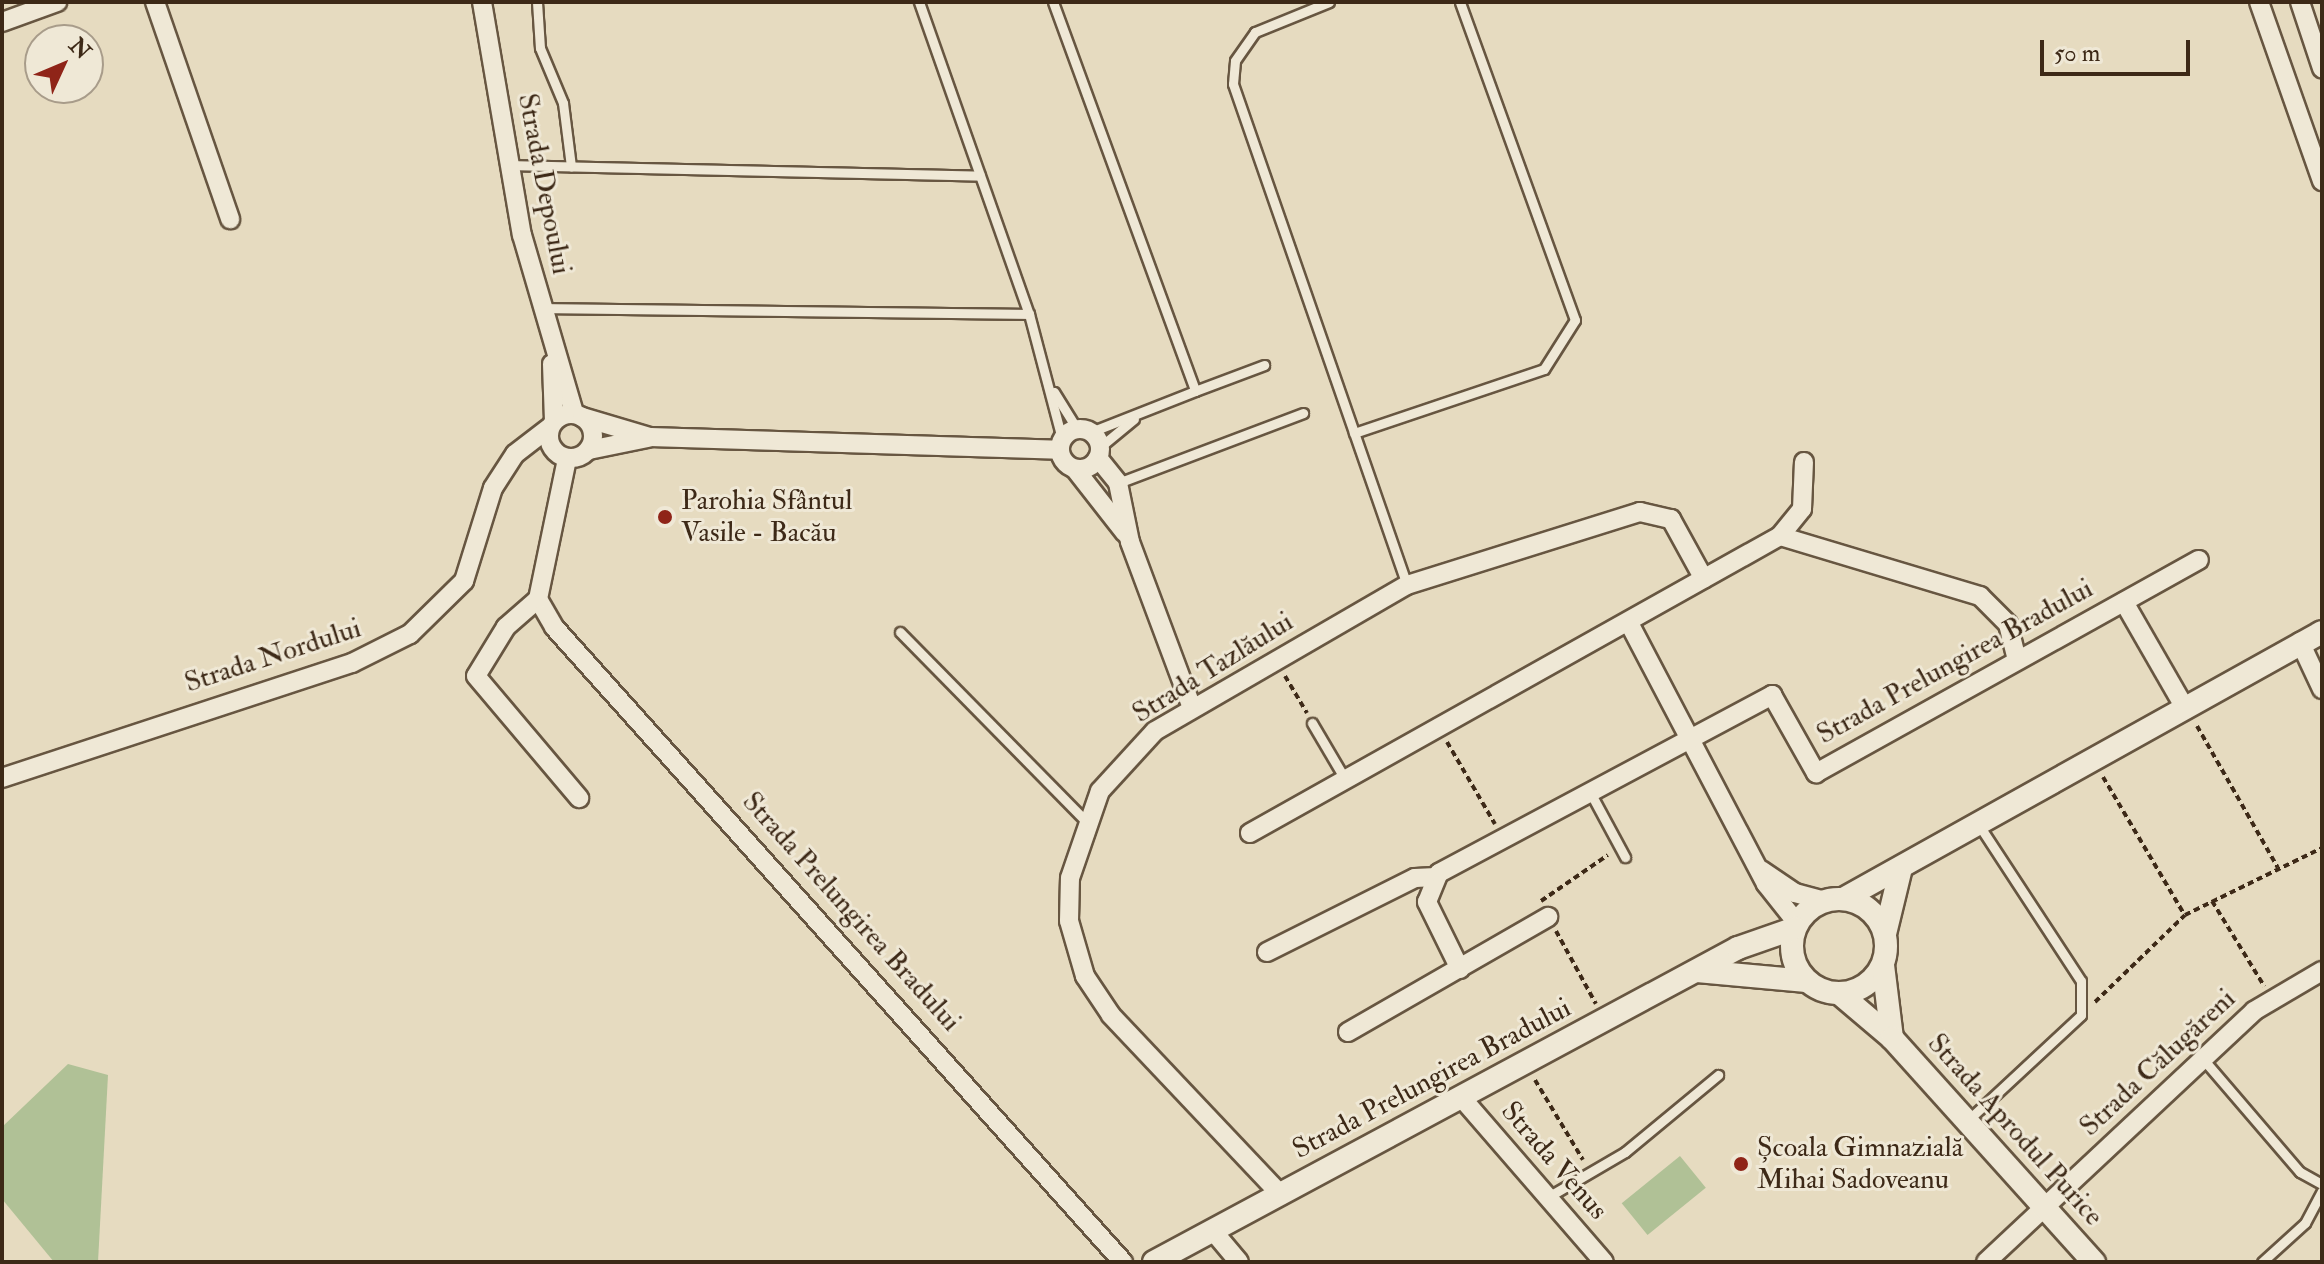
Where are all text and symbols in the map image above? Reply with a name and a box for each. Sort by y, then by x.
north arrow [24,24,104,104]
scale bar [2044,24,2194,74]
text: N [63,32,97,66]
text: 50 m [2054,38,2100,69]
street label: Strada Depoului [510,91,578,277]
place label: Parohia Sfântul Vasile - Bacău [681,484,853,550]
marker: Parohia Sfântul Vasile - Bacău [656,508,674,526]
street label: Strada Prelungirea Bradului [1811,572,2099,752]
street label: Strada Tazlăului [1127,605,1299,731]
street label: Strada Nordului [181,612,365,700]
street label: Strada Prelungirea Bradului [735,786,967,1038]
street label: Strada Călugăreni [2073,982,2243,1144]
street label: Strada Prelungirea Bradului [1287,991,1577,1167]
street label: Strada Aprodul Purice [1920,1027,2110,1233]
street label: Strada Venus [1494,1095,1614,1227]
place label: Școala Gimnazială Mihai Sadoveanu [1757,1131,1963,1197]
marker: Școala Gimnazială Mihai Sadoveanu [1732,1155,1750,1173]

